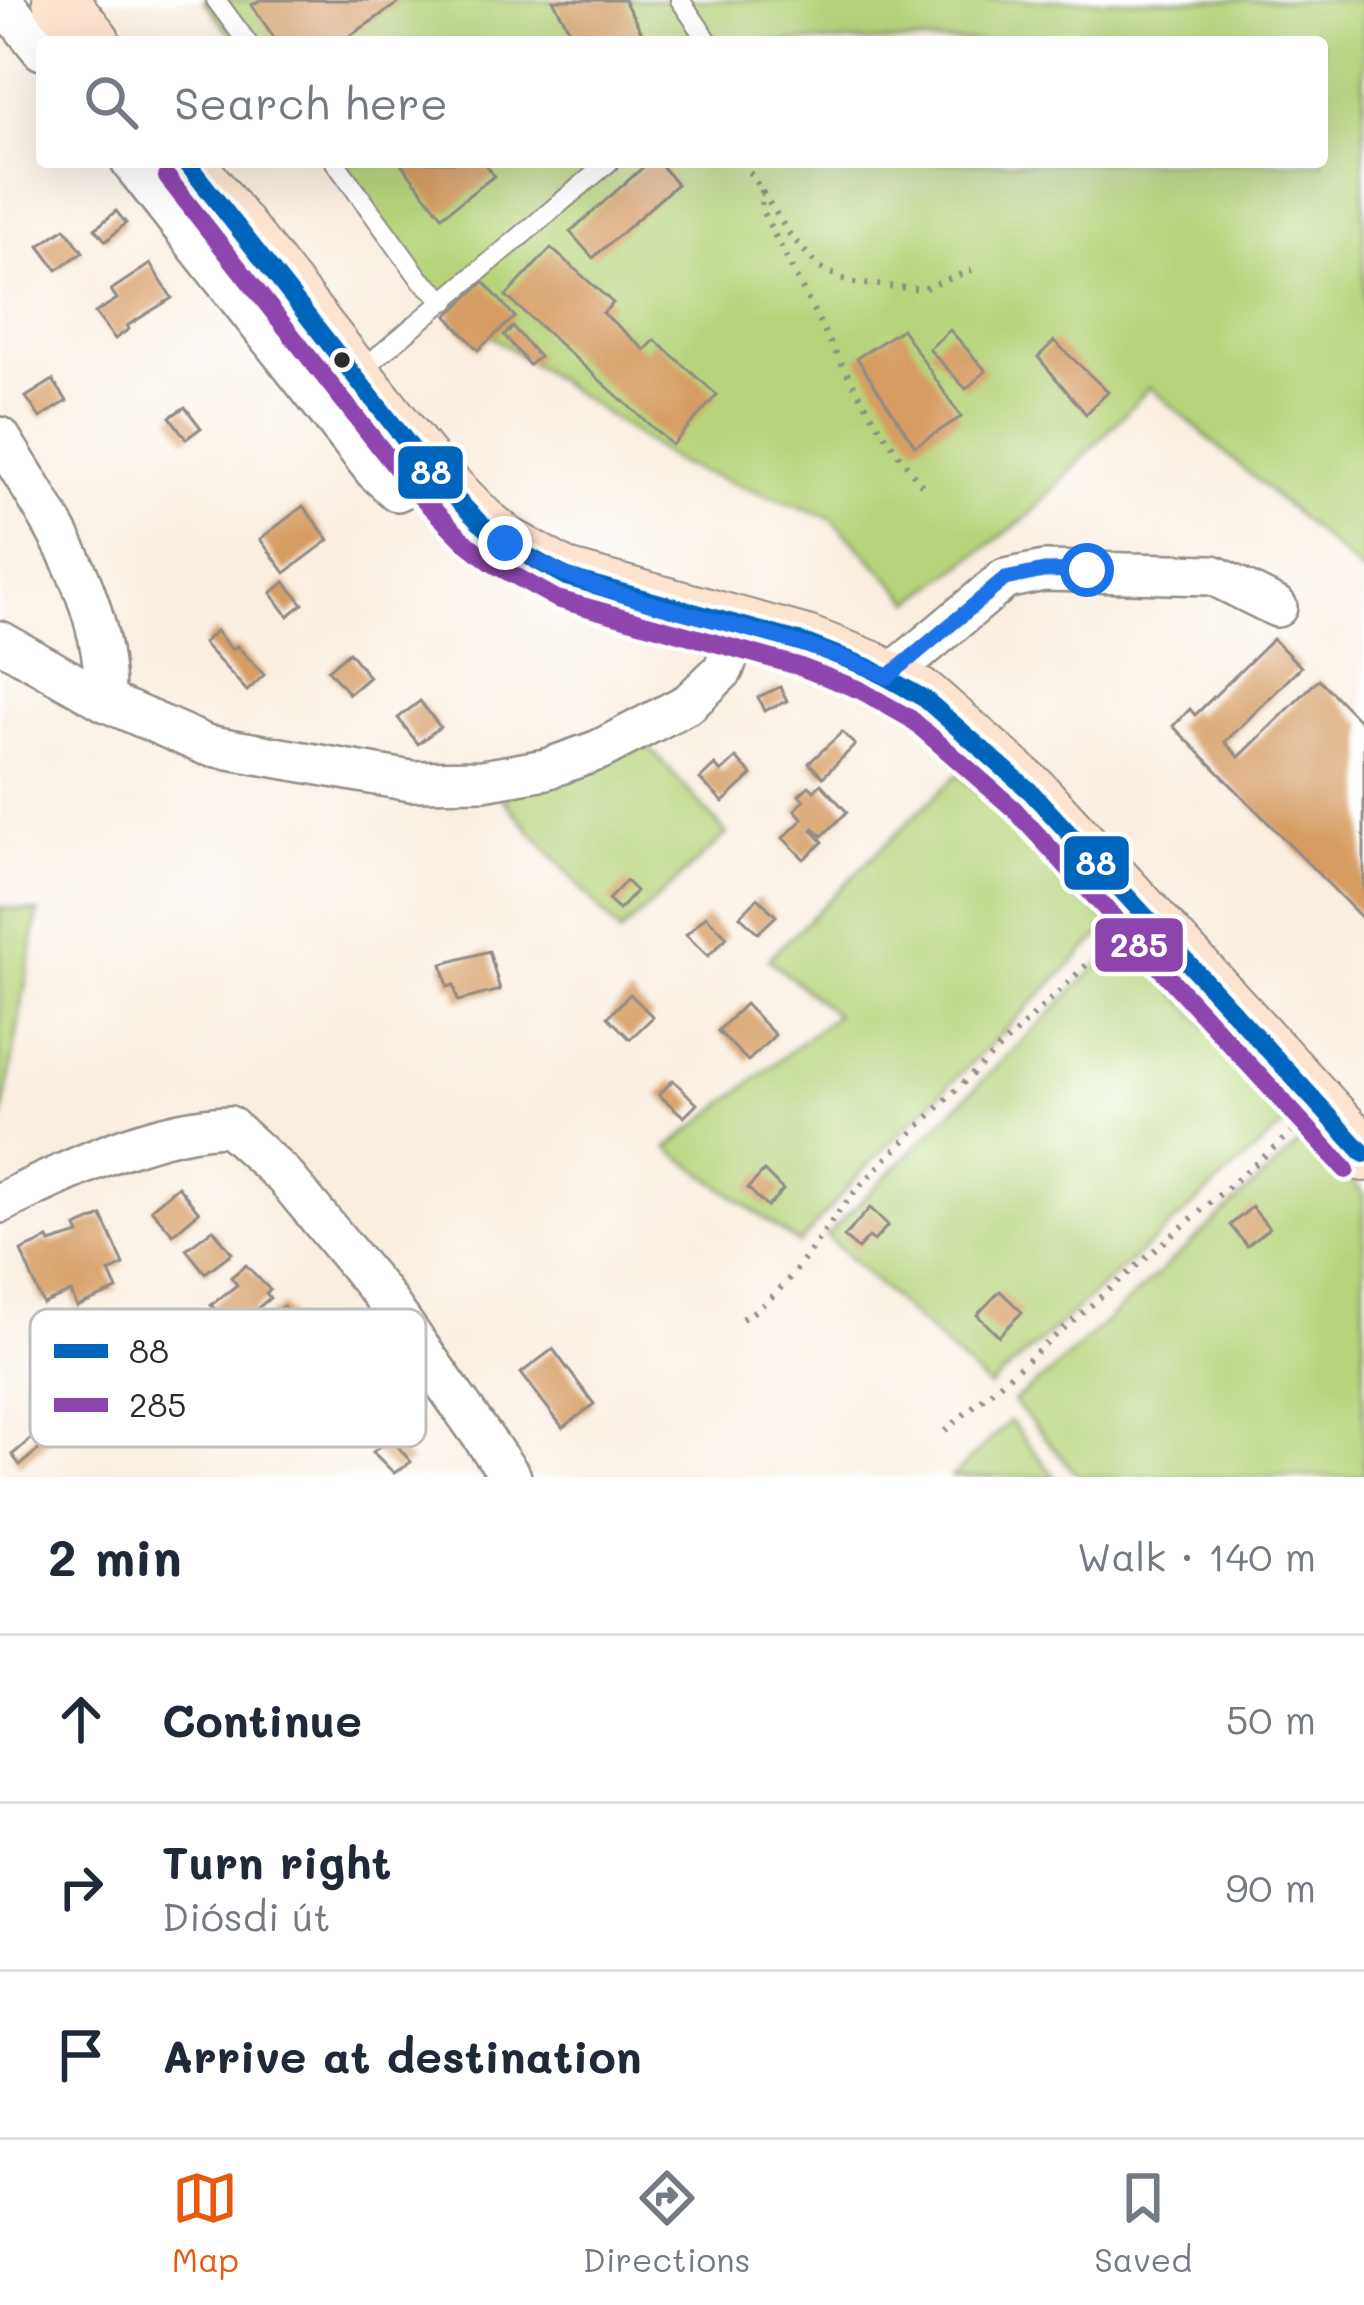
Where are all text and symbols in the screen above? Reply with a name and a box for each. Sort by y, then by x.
search box [36,36,1328,168]
icon: search [78,69,144,135]
text: Search here [174,73,448,131]
unlabelled marker [331,349,353,371]
line badge: 88 [396,444,465,501]
text: 88 [411,449,451,492]
route end [478,516,532,570]
route start [1060,543,1114,597]
line badge: 88 [1062,834,1131,892]
text: 88 [1076,840,1116,883]
line badge: 285 [1093,916,1185,974]
text: 285 [1110,922,1168,965]
legend [30,1309,426,1447]
text: 88 [129,1328,169,1371]
text: 285 [129,1382,187,1425]
text: 2 min [48,1522,182,1589]
text: Walk · 140 m [1077,1530,1316,1581]
icon: ahead [48,1686,114,1752]
text: Continue [162,1690,362,1748]
text: 50 m [1226,1693,1316,1744]
text: Turn right [162,1832,391,1890]
icon: right [48,1854,114,1920]
text: 90 m [1225,1861,1316,1912]
text: Diósdi út [162,1890,330,1941]
icon: arrive [48,2022,114,2088]
text: Arrive at destination [162,2026,642,2084]
tab: Map [172,2165,239,2280]
tab: Directions [583,2165,750,2280]
tab: Saved [1094,2165,1192,2280]

